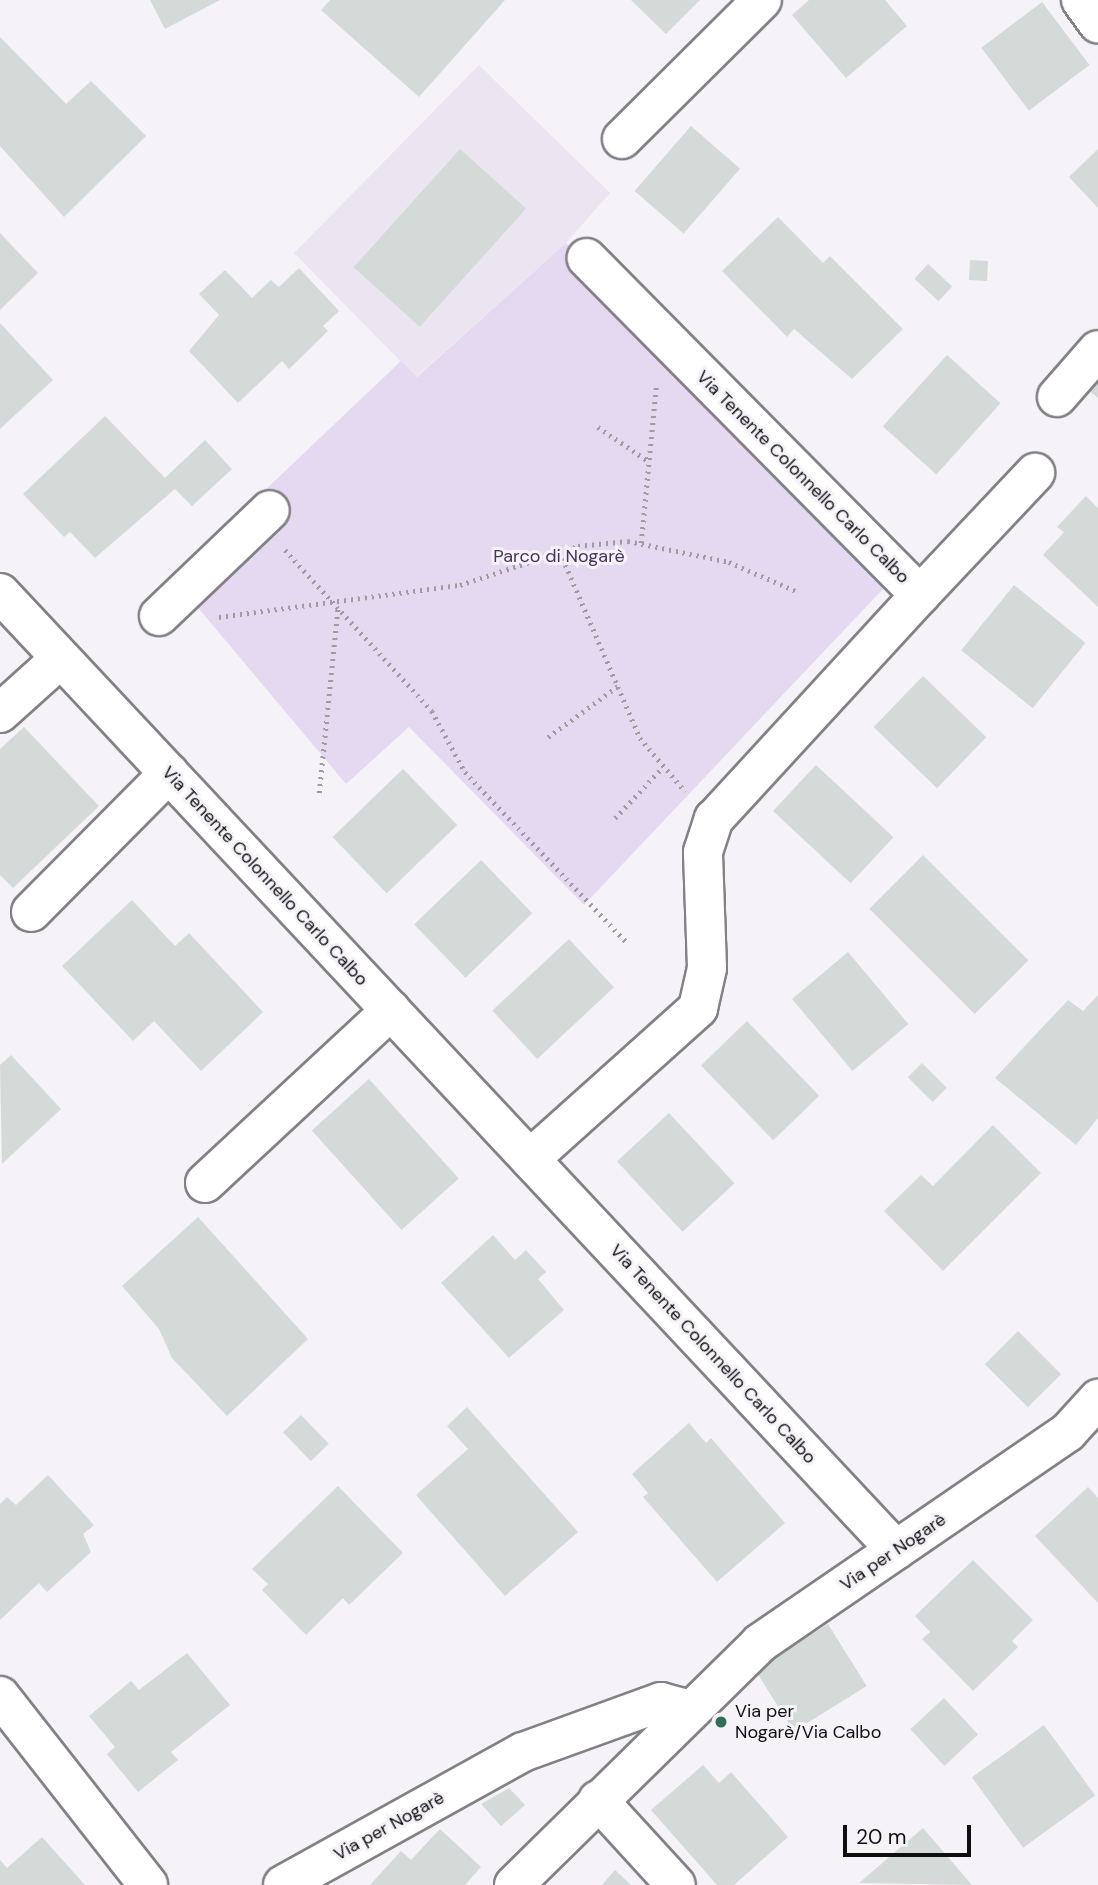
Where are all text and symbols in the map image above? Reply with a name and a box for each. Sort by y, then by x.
street label: Via Tenente Colonnello Carlo Calbo [692,366,914,588]
park label: Parco di Nogarè [493,545,625,567]
street label: Via Tenente Colonnello Carlo Calbo [157,762,373,990]
street label: Via Tenente Colonnello Carlo Calbo [605,1240,821,1468]
street label: Via per Nogarè [836,1509,950,1595]
place label: Via per Nogarè/Via Calbo [735,1701,881,1744]
marker: Via per Nogarè/Via Calbo [713,1714,729,1730]
street label: Via per Nogarè [330,1787,448,1865]
scale bar [846,1812,974,1856]
text: 20 m [856,1823,907,1851]

